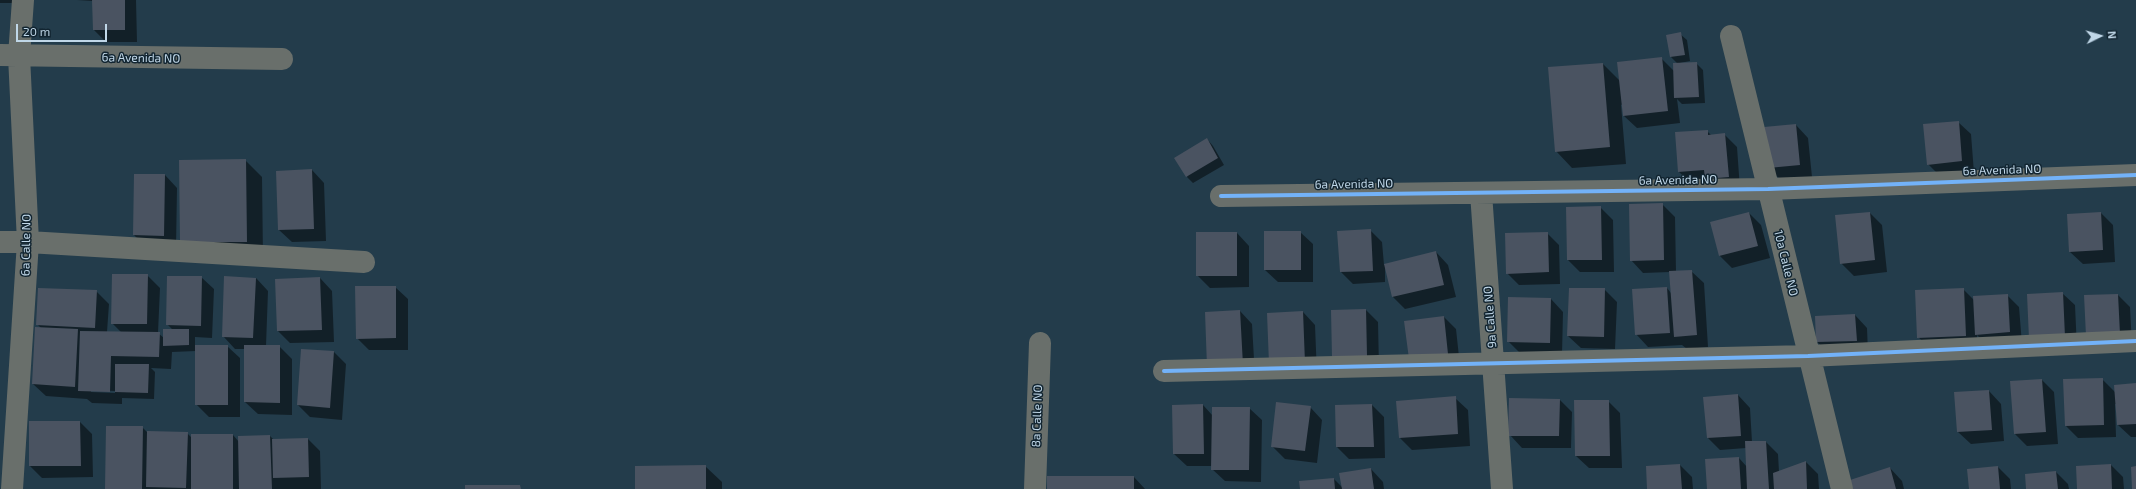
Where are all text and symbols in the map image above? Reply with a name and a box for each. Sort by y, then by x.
scale bar [18,16,109,42]
north arrow [2080,16,2120,56]
text: 20 m [23,24,50,38]
text: N [2106,30,2119,39]
street label: 6a Avenida NO [102,50,180,66]
street label: 6a Avenida NO [1962,161,2042,179]
street label: 6a Avenida NO [1639,172,1717,188]
street label: 6a Avenida NO [1315,176,1393,192]
street label: 6a Calle NO [18,214,34,276]
street label: 10a Calle NO [1771,229,1801,297]
street label: 9a Calle NO [1481,285,1499,349]
street label: 8a Calle NO [1029,384,1045,448]

